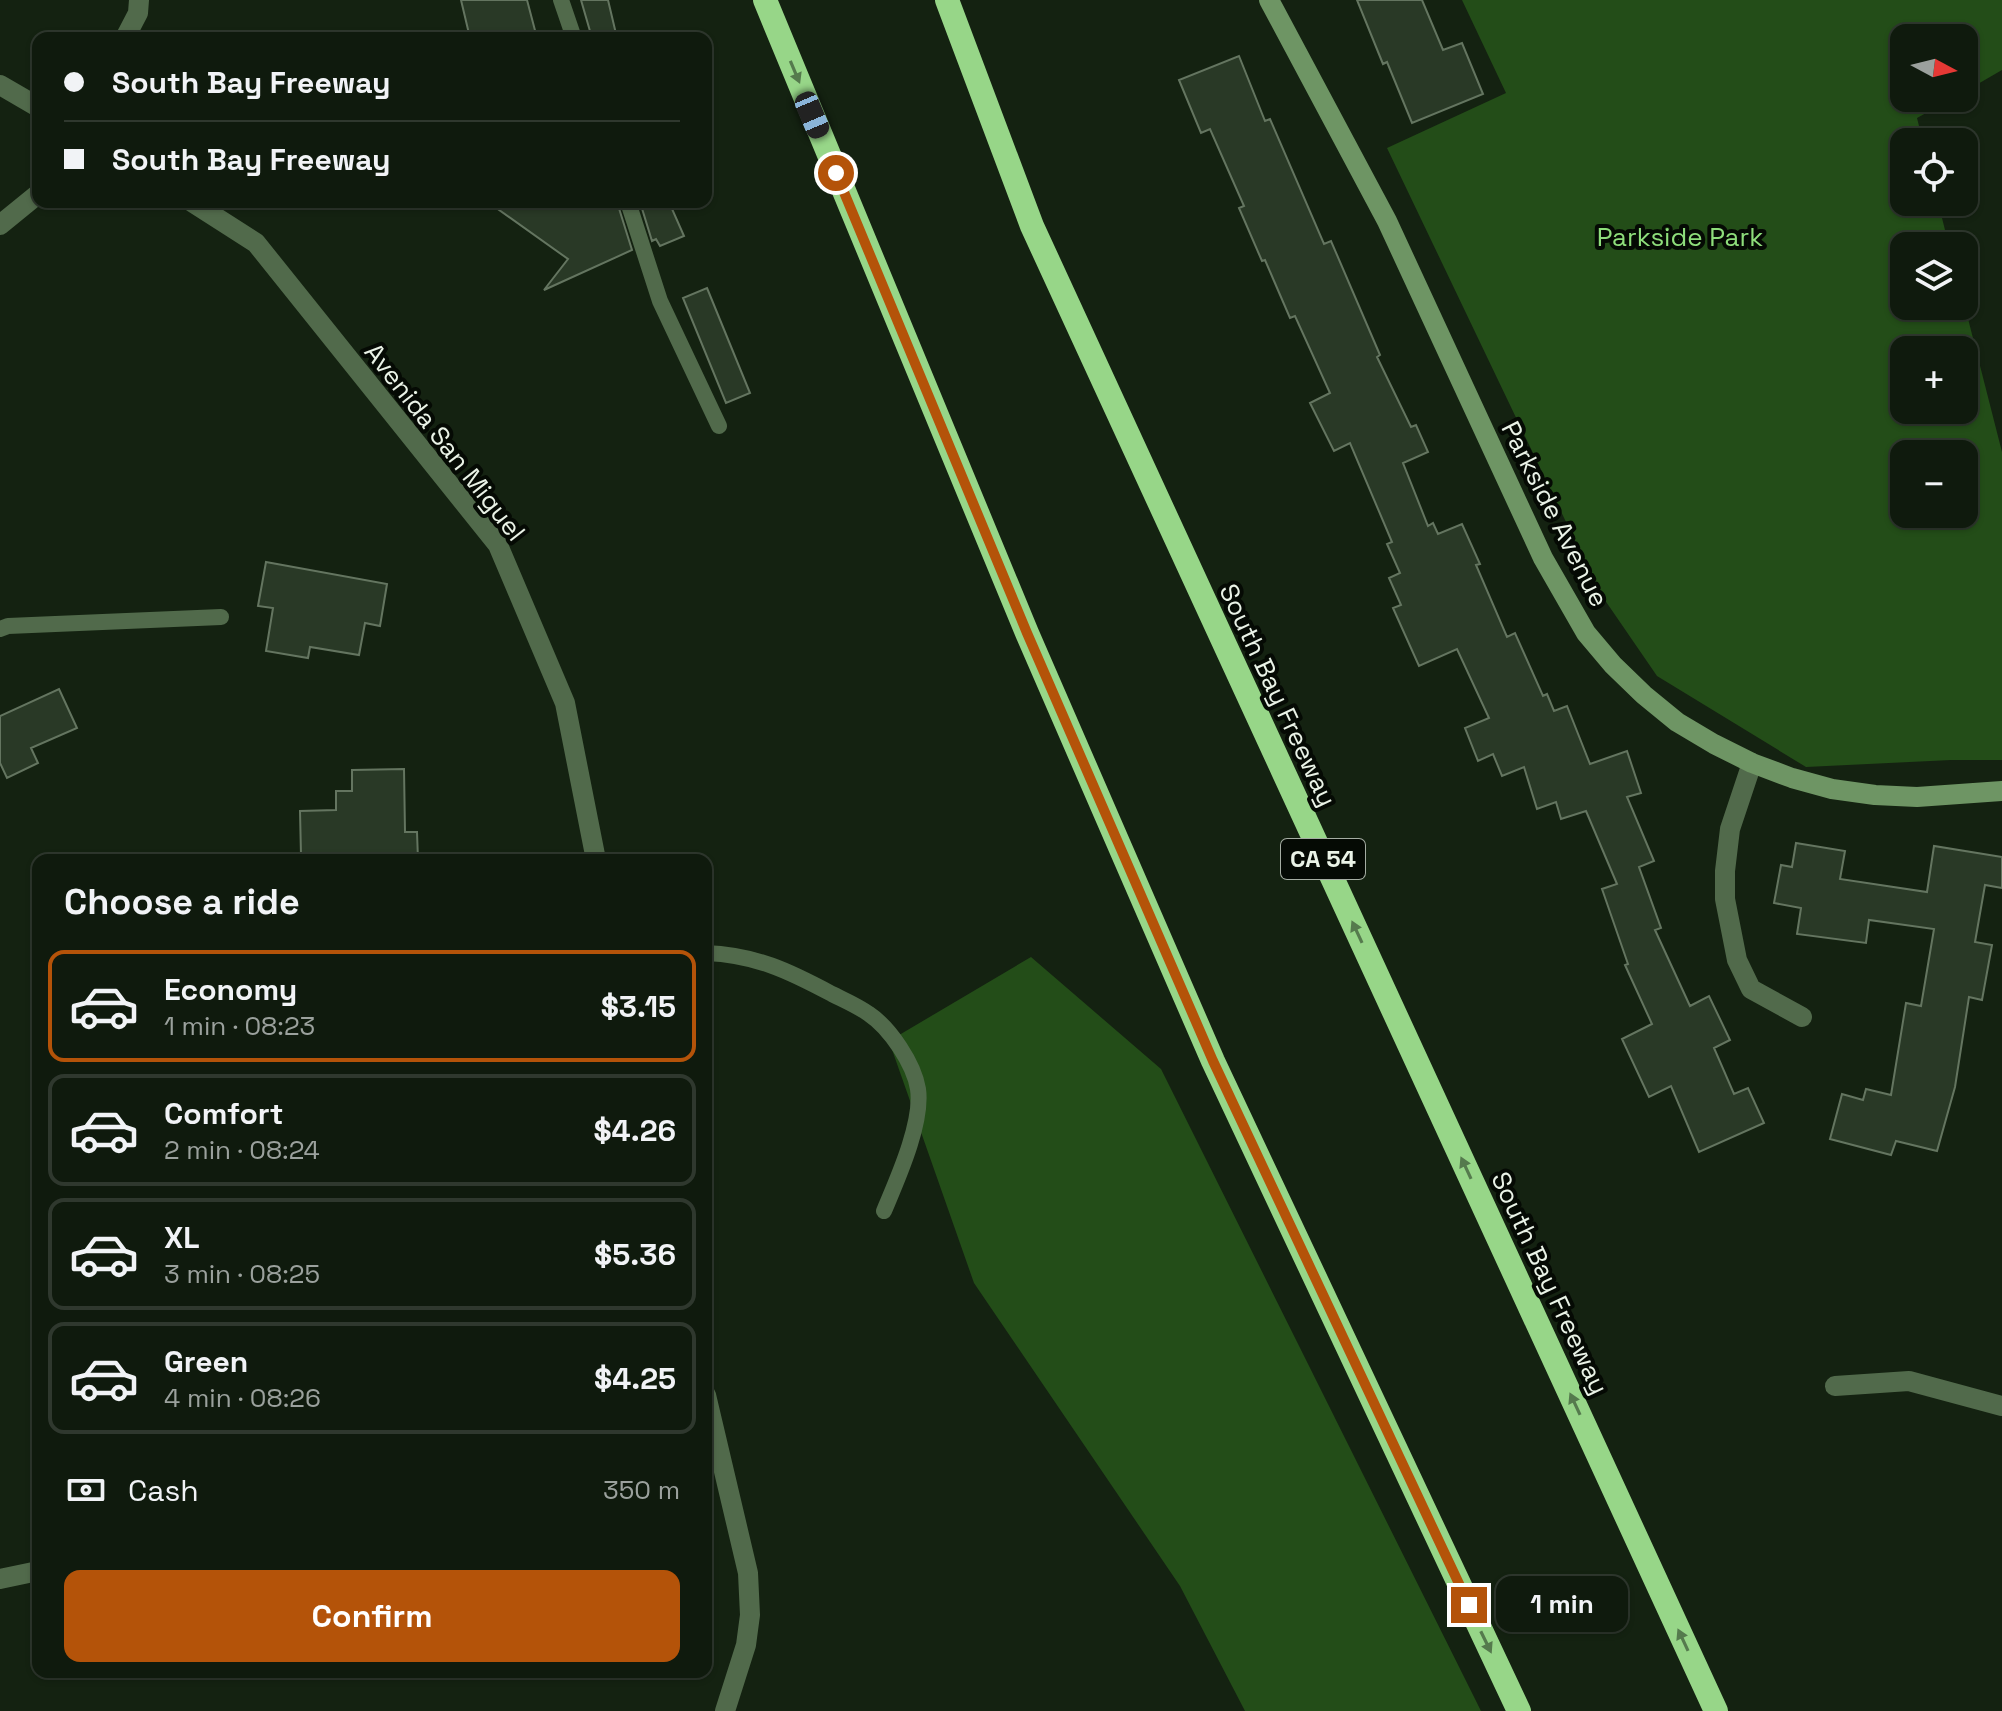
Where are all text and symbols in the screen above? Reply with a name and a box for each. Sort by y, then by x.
north arrow [1890,24,1978,112]
map controls [1890,24,1978,528]
one-way arrow [788,60,801,84]
text: South Bay Freeway [112,63,391,102]
car [792,88,832,142]
button: locate [1890,128,1978,216]
text: South Bay Freeway [112,140,391,179]
route start [818,155,854,191]
park label: Parkside Park [1597,220,1763,254]
button: layers [1890,232,1978,320]
street label: Avenida San Miguel [357,336,533,548]
button: + [1890,336,1978,424]
street label: Parkside Avenue [1494,415,1616,613]
button: − [1890,440,1978,528]
street label: South Bay Freeway [1211,578,1345,812]
road number: CA 54 [1281,839,1365,879]
text: Choose a ride [64,879,300,925]
one-way arrow [1350,920,1363,944]
icon: car [68,970,140,1042]
text: Economy [164,970,297,1009]
text: $3.15 [601,987,676,1026]
text: 1 min · 08:23 [164,1009,315,1043]
icon: car [68,1094,140,1166]
text: Comfort [164,1094,283,1133]
text: $4.26 [593,1111,676,1150]
text: 2 min · 08:24 [164,1133,320,1167]
one-way arrow [1459,1156,1472,1180]
street label: South Bay Freeway [1483,1166,1617,1400]
icon: car [68,1218,140,1290]
text: XL [164,1218,200,1257]
text: $5.36 [594,1235,676,1274]
text: 3 min · 08:25 [164,1257,320,1291]
icon: car [68,1342,140,1414]
text: Green [164,1342,248,1381]
text: $4.25 [594,1359,676,1398]
text: 4 min · 08:26 [164,1381,321,1415]
one-way arrow [1568,1392,1581,1416]
icon: cash [64,1468,108,1512]
text: Cash [128,1471,199,1510]
text: 350 m [603,1473,680,1507]
button: Confirm [64,1570,680,1662]
callout: 1 min [1497,1577,1629,1633]
route end [1451,1587,1487,1623]
text: 1 min [1530,1587,1594,1621]
one-way arrow [1677,1628,1690,1652]
one-way arrow [1479,1630,1493,1654]

